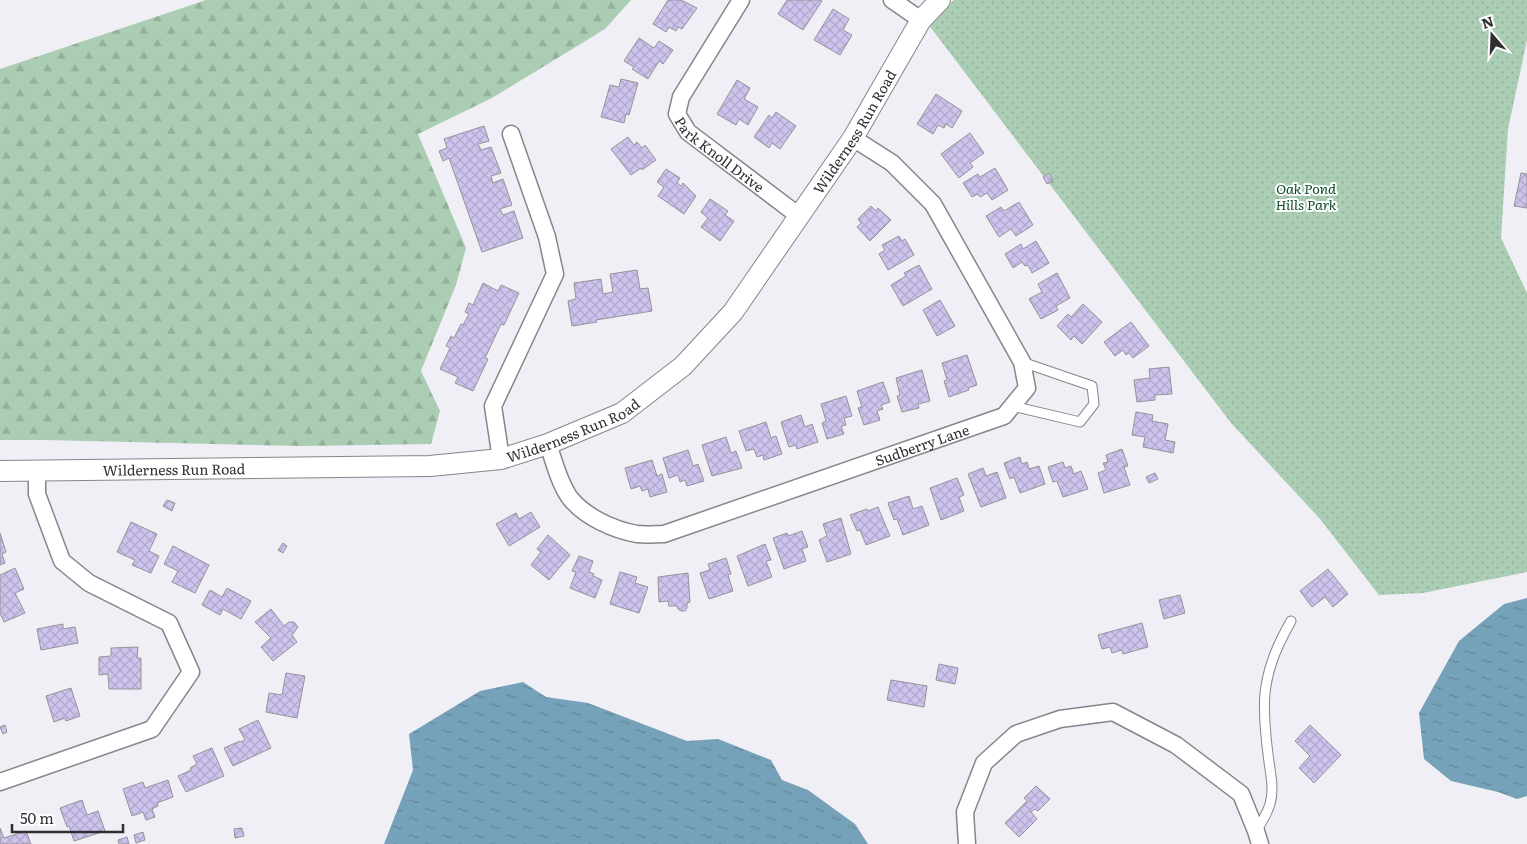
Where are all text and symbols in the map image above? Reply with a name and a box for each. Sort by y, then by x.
north arrow [1467,10,1517,60]
text: N [1479,10,1496,33]
street label: Wilderness Run Road [808,66,901,197]
street label: Park Knoll Drive [671,112,769,196]
park label: Oak Pond Hills Park [1275,178,1337,214]
street label: Wilderness Run Road [504,393,644,467]
street label: Sudberry Lane [872,419,972,470]
street label: Wilderness Run Road [103,458,246,480]
scale bar [12,802,124,834]
text: 50 m [20,806,54,829]

